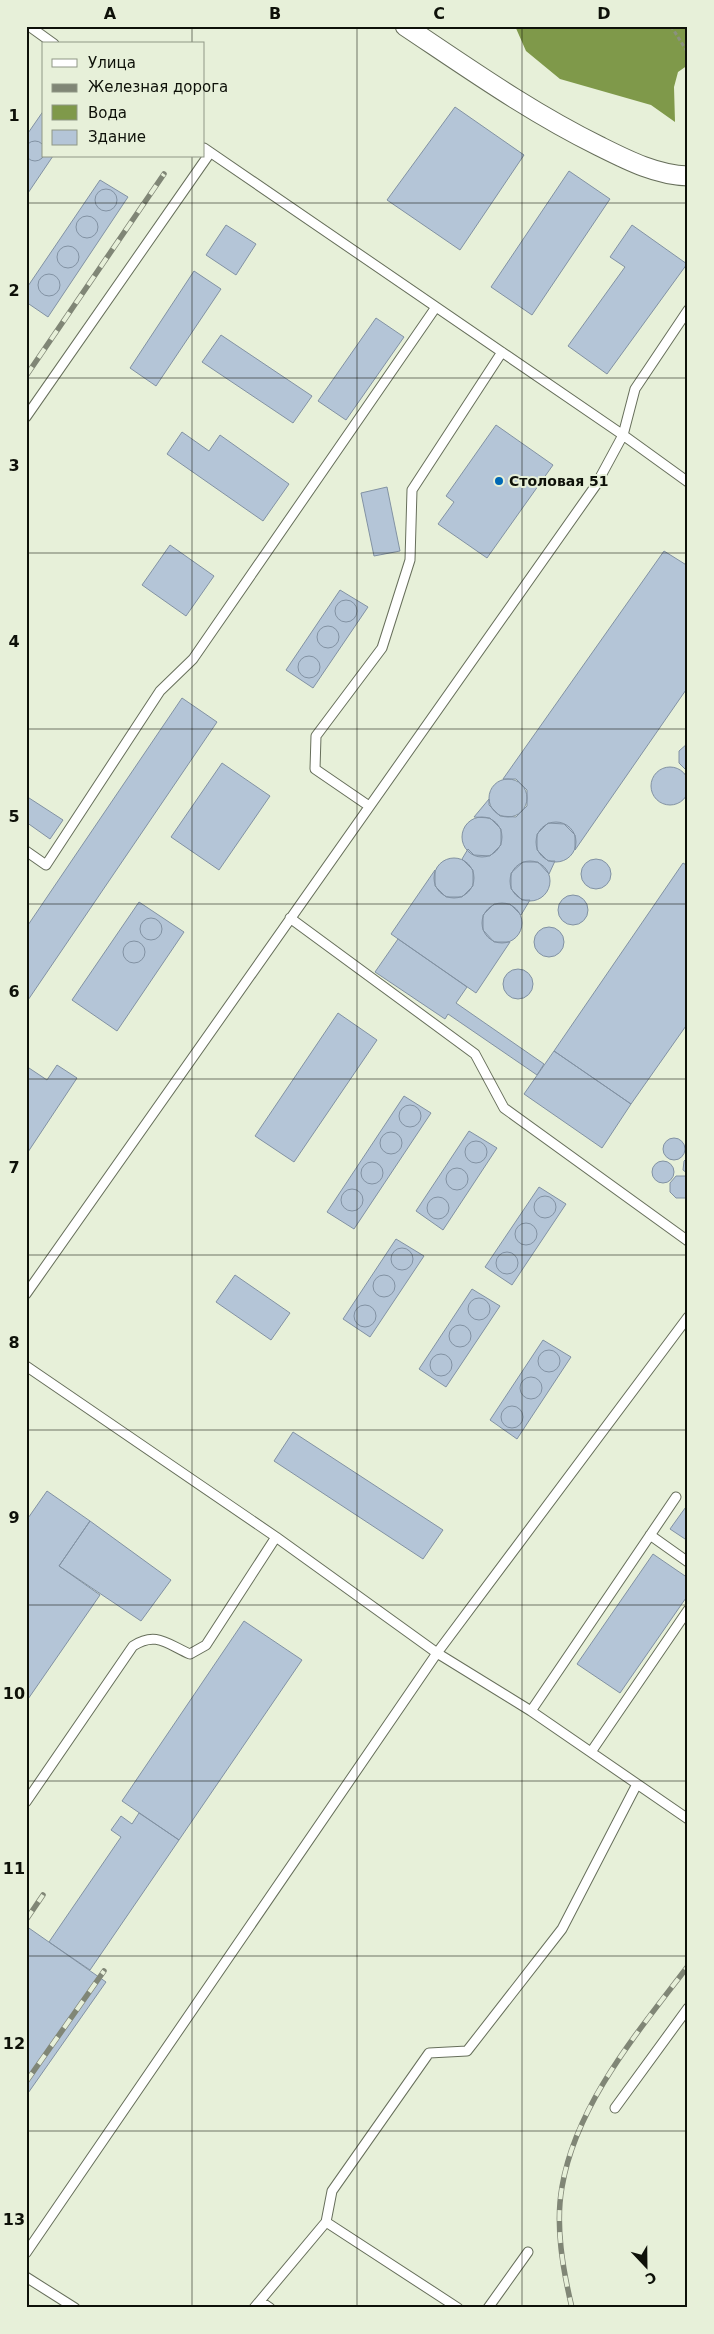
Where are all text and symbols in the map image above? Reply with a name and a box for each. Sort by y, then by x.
text: A [104,4,117,23]
text: B [269,4,281,23]
text: C [433,4,445,23]
text: D [597,4,611,23]
legend [42,42,205,158]
text: Улица [88,54,136,72]
text: Железная дорога [88,78,228,96]
text: Вода [88,104,127,122]
text: 1 [8,106,20,125]
text: Здание [88,128,146,146]
text: 2 [8,281,20,300]
text: 3 [8,456,20,475]
place label: Столовая 51 [509,473,609,489]
marker: Столовая 51 [493,475,505,487]
text: 4 [8,632,20,651]
text: 5 [8,807,20,826]
text: 6 [8,982,20,1001]
text: 7 [8,1158,20,1177]
text: 8 [8,1333,20,1352]
text: 9 [8,1508,20,1527]
text: 10 [3,1684,25,1703]
text: 11 [3,1859,25,1878]
text: 12 [3,2034,25,2053]
text: 13 [3,2210,25,2229]
north arrow [622,2242,672,2292]
text: С [643,2269,659,2287]

